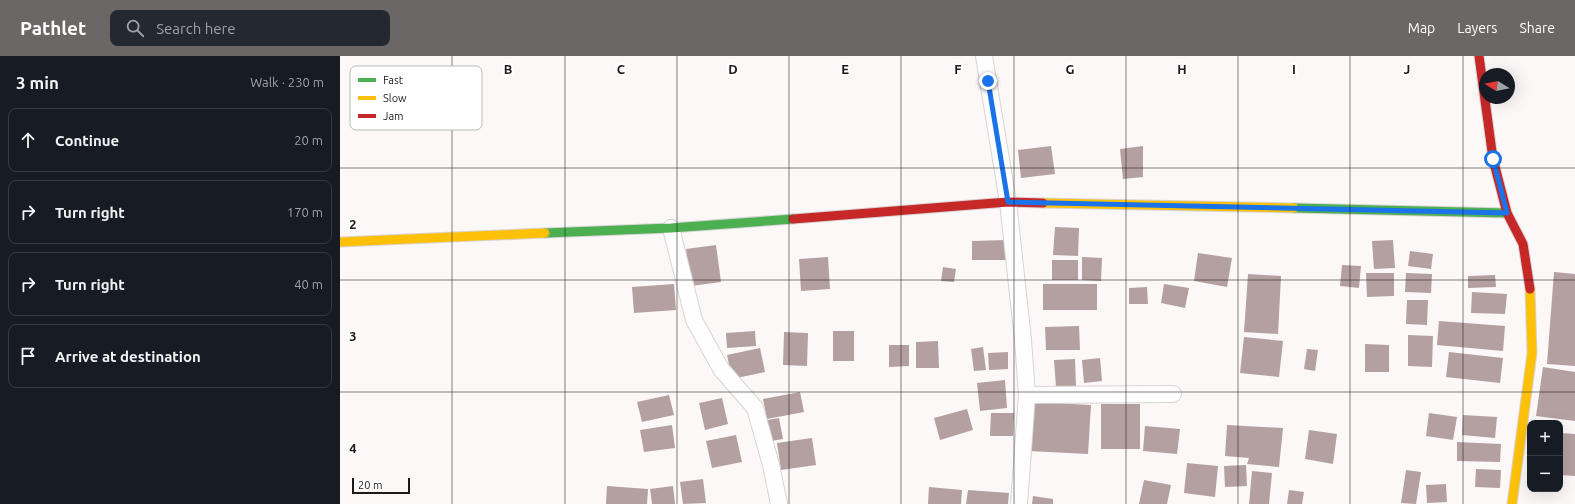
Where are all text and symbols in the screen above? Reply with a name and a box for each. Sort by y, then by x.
search box [110,10,390,46]
text: Pathlet [20,17,86,39]
icon: search [124,17,146,39]
text: Search here [156,20,236,37]
text: Map [1408,20,1435,36]
text: Layers [1457,20,1497,36]
text: Share [1519,20,1555,36]
text: B [504,62,513,76]
text: C [617,62,626,76]
text: D [728,62,738,76]
text: E [841,62,849,76]
text: F [954,62,962,76]
text: G [1066,62,1075,76]
text: H [1177,62,1187,76]
text: I [1292,62,1296,76]
text: J [1404,62,1410,76]
legend [350,66,482,130]
north arrow [1479,68,1515,104]
route end [979,72,997,90]
text: 3 min [16,73,59,92]
text: Fast [383,74,404,86]
text: Walk · 230 m [250,75,324,89]
text: Slow [383,92,407,104]
text: Jam [383,110,404,122]
icon: ahead [17,129,39,151]
text: Continue [55,132,119,149]
text: 20 m [294,133,323,147]
route start [1484,150,1502,168]
icon: right [17,201,39,223]
text: Turn right [55,204,125,221]
text: 170 m [287,205,323,219]
text: 2 [349,217,357,231]
icon: right [17,273,39,295]
text: Turn right [55,276,125,293]
text: 40 m [294,277,323,291]
text: 3 [349,329,357,343]
icon: arrive [17,345,39,367]
text: Arrive at destination [55,348,201,365]
map controls [1527,420,1563,492]
button: + [1527,420,1563,456]
text: 4 [349,441,357,455]
button: − [1527,456,1563,492]
scale bar [352,476,410,495]
text: 20 m [358,479,382,491]

